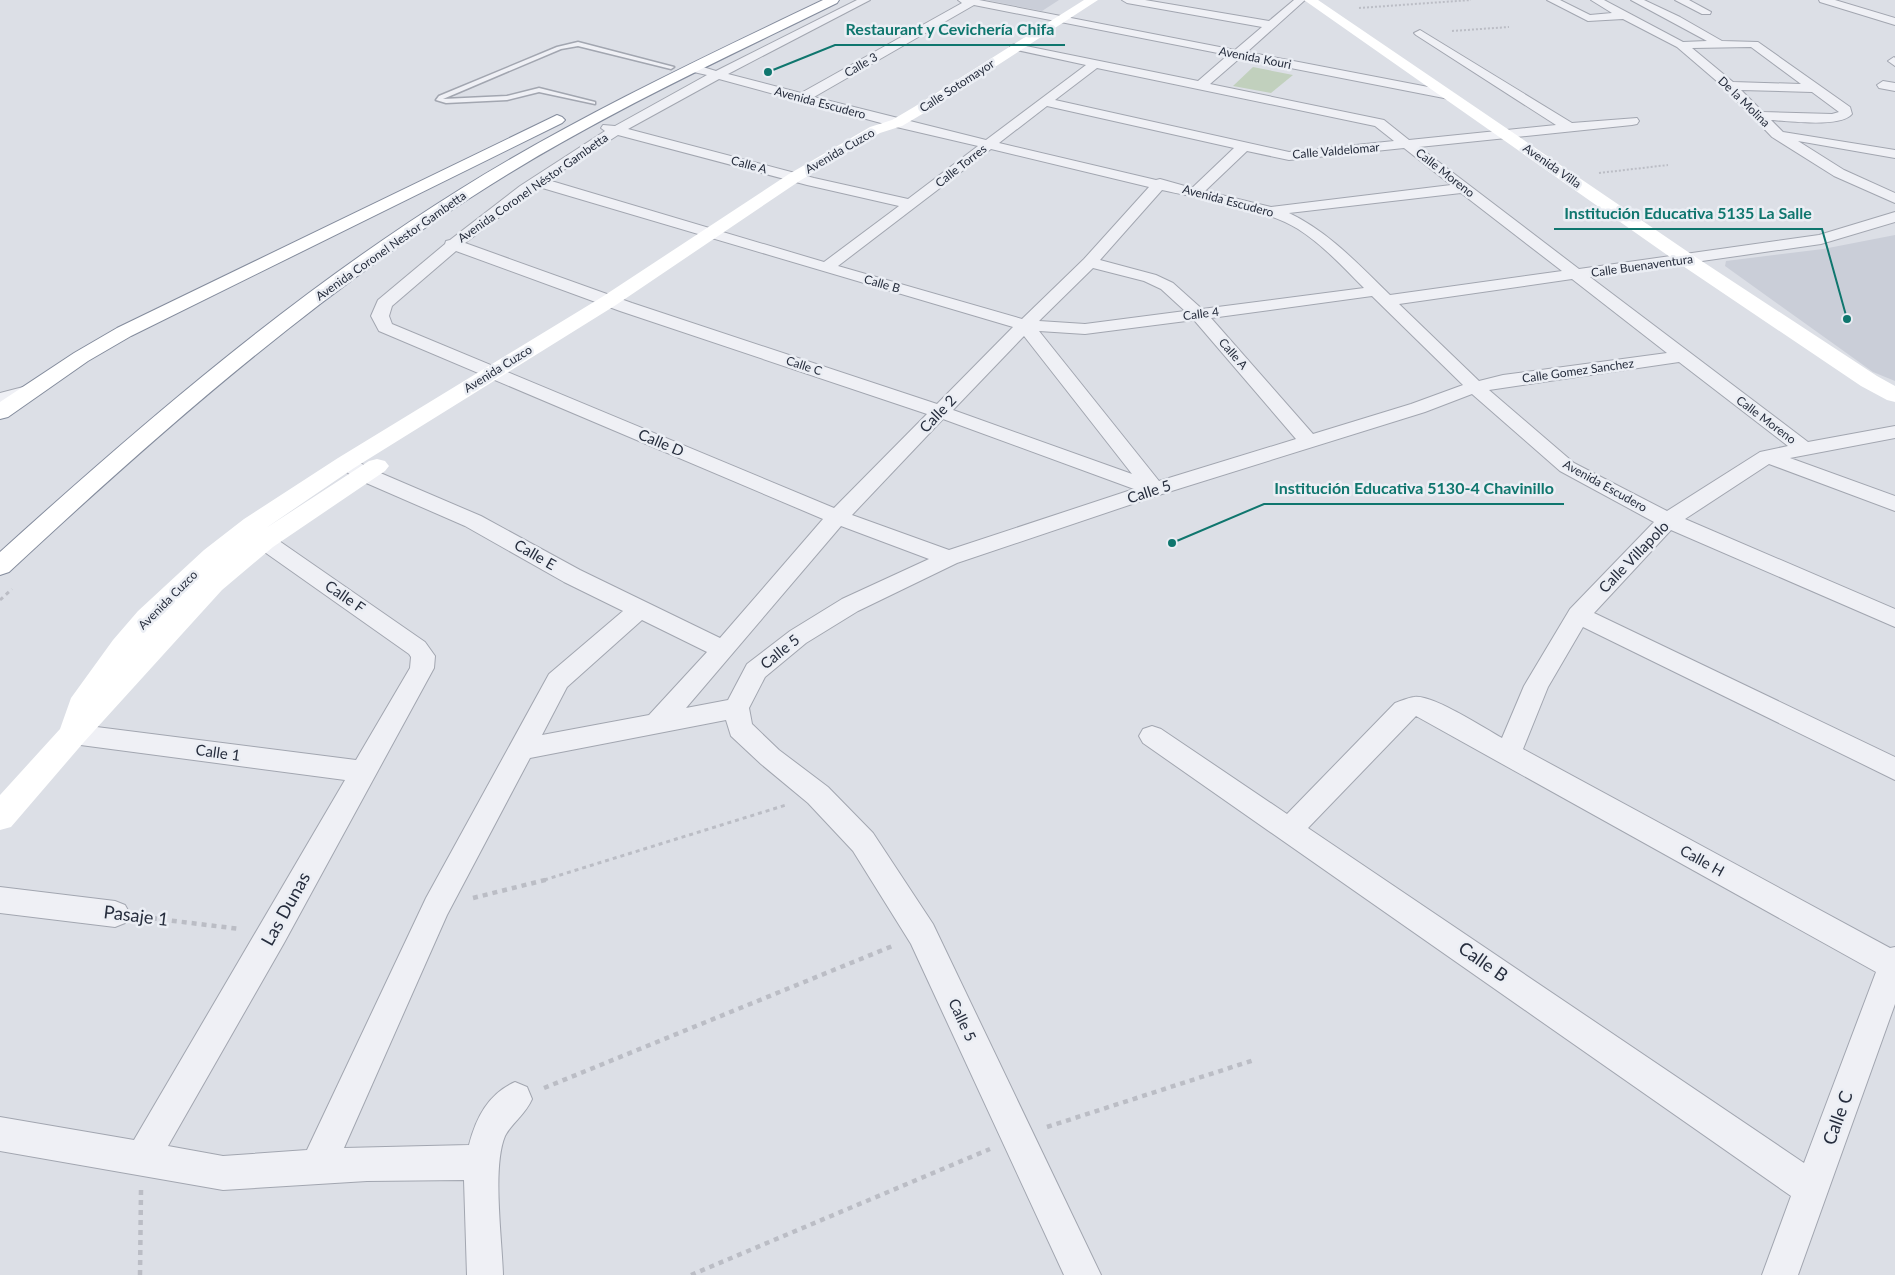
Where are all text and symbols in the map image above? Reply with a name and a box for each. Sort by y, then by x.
callout: Restaurant y Cevichería Chifa [835,14,1065,45]
text: Restaurant y Cevichería Chifa [846,19,1054,38]
street label: Avenida Kouri [1218,43,1293,72]
street label: Calle 3 [841,49,880,80]
street label: Calle Sotomayor [917,55,997,115]
street label: De la Molina [1715,73,1773,130]
street label: Avenida Escudero [773,83,868,122]
street label: Avenida Cuzco [802,125,877,176]
street label: Avenida Coronel Néstor Gambetta [455,130,611,245]
street label: Calle Valdelomar [1292,139,1381,162]
street label: Avenida Villa [1520,140,1584,191]
street label: Calle Torres [932,141,989,190]
street label: Calle Moreno [1413,145,1478,200]
street label: Calle A [729,153,770,177]
street label: Avenida Escudero [1181,181,1276,220]
street label: Avenida Coronel Nestor Gambetta [313,188,469,303]
callout: Institución Educativa 5135 La Salle [1554,198,1822,229]
text: Institución Educativa 5135 La Salle [1564,203,1812,222]
street label: Calle Buenaventura [1590,251,1694,280]
street label: Calle B [862,271,902,296]
street label: Calle 4 [1182,304,1220,323]
street label: Calle A [1216,335,1252,373]
street label: Avenida Cuzco [461,342,535,396]
street label: Calle C [784,353,824,378]
street label: Calle Gomez Sanchez [1521,355,1635,386]
street label: Calle 2 [915,391,959,436]
street label: Calle Moreno [1734,392,1799,447]
street label: Calle D [636,424,687,460]
street label: Avenida Escudero [1561,456,1650,515]
callout: Institución Educativa 5130-4 Chavinillo [1264,473,1564,504]
street label: Calle 5 [1125,476,1173,507]
text: Institución Educativa 5130-4 Chavinillo [1274,478,1554,497]
street label: Calle Villapolo [1594,517,1672,596]
street label: Calle E [512,535,559,573]
street label: Avenida Cuzco [135,567,201,632]
street label: Calle F [322,576,369,616]
street label: Calle 5 [756,630,803,672]
street label: Calle 1 [195,740,242,764]
street label: Calle H [1677,841,1728,880]
street label: Las Dunas [256,868,314,949]
street label: Pasaje 1 [102,900,170,930]
street label: Calle B [1455,936,1512,986]
street label: Calle 5 [945,995,981,1044]
street label: Calle C [1817,1088,1857,1148]

